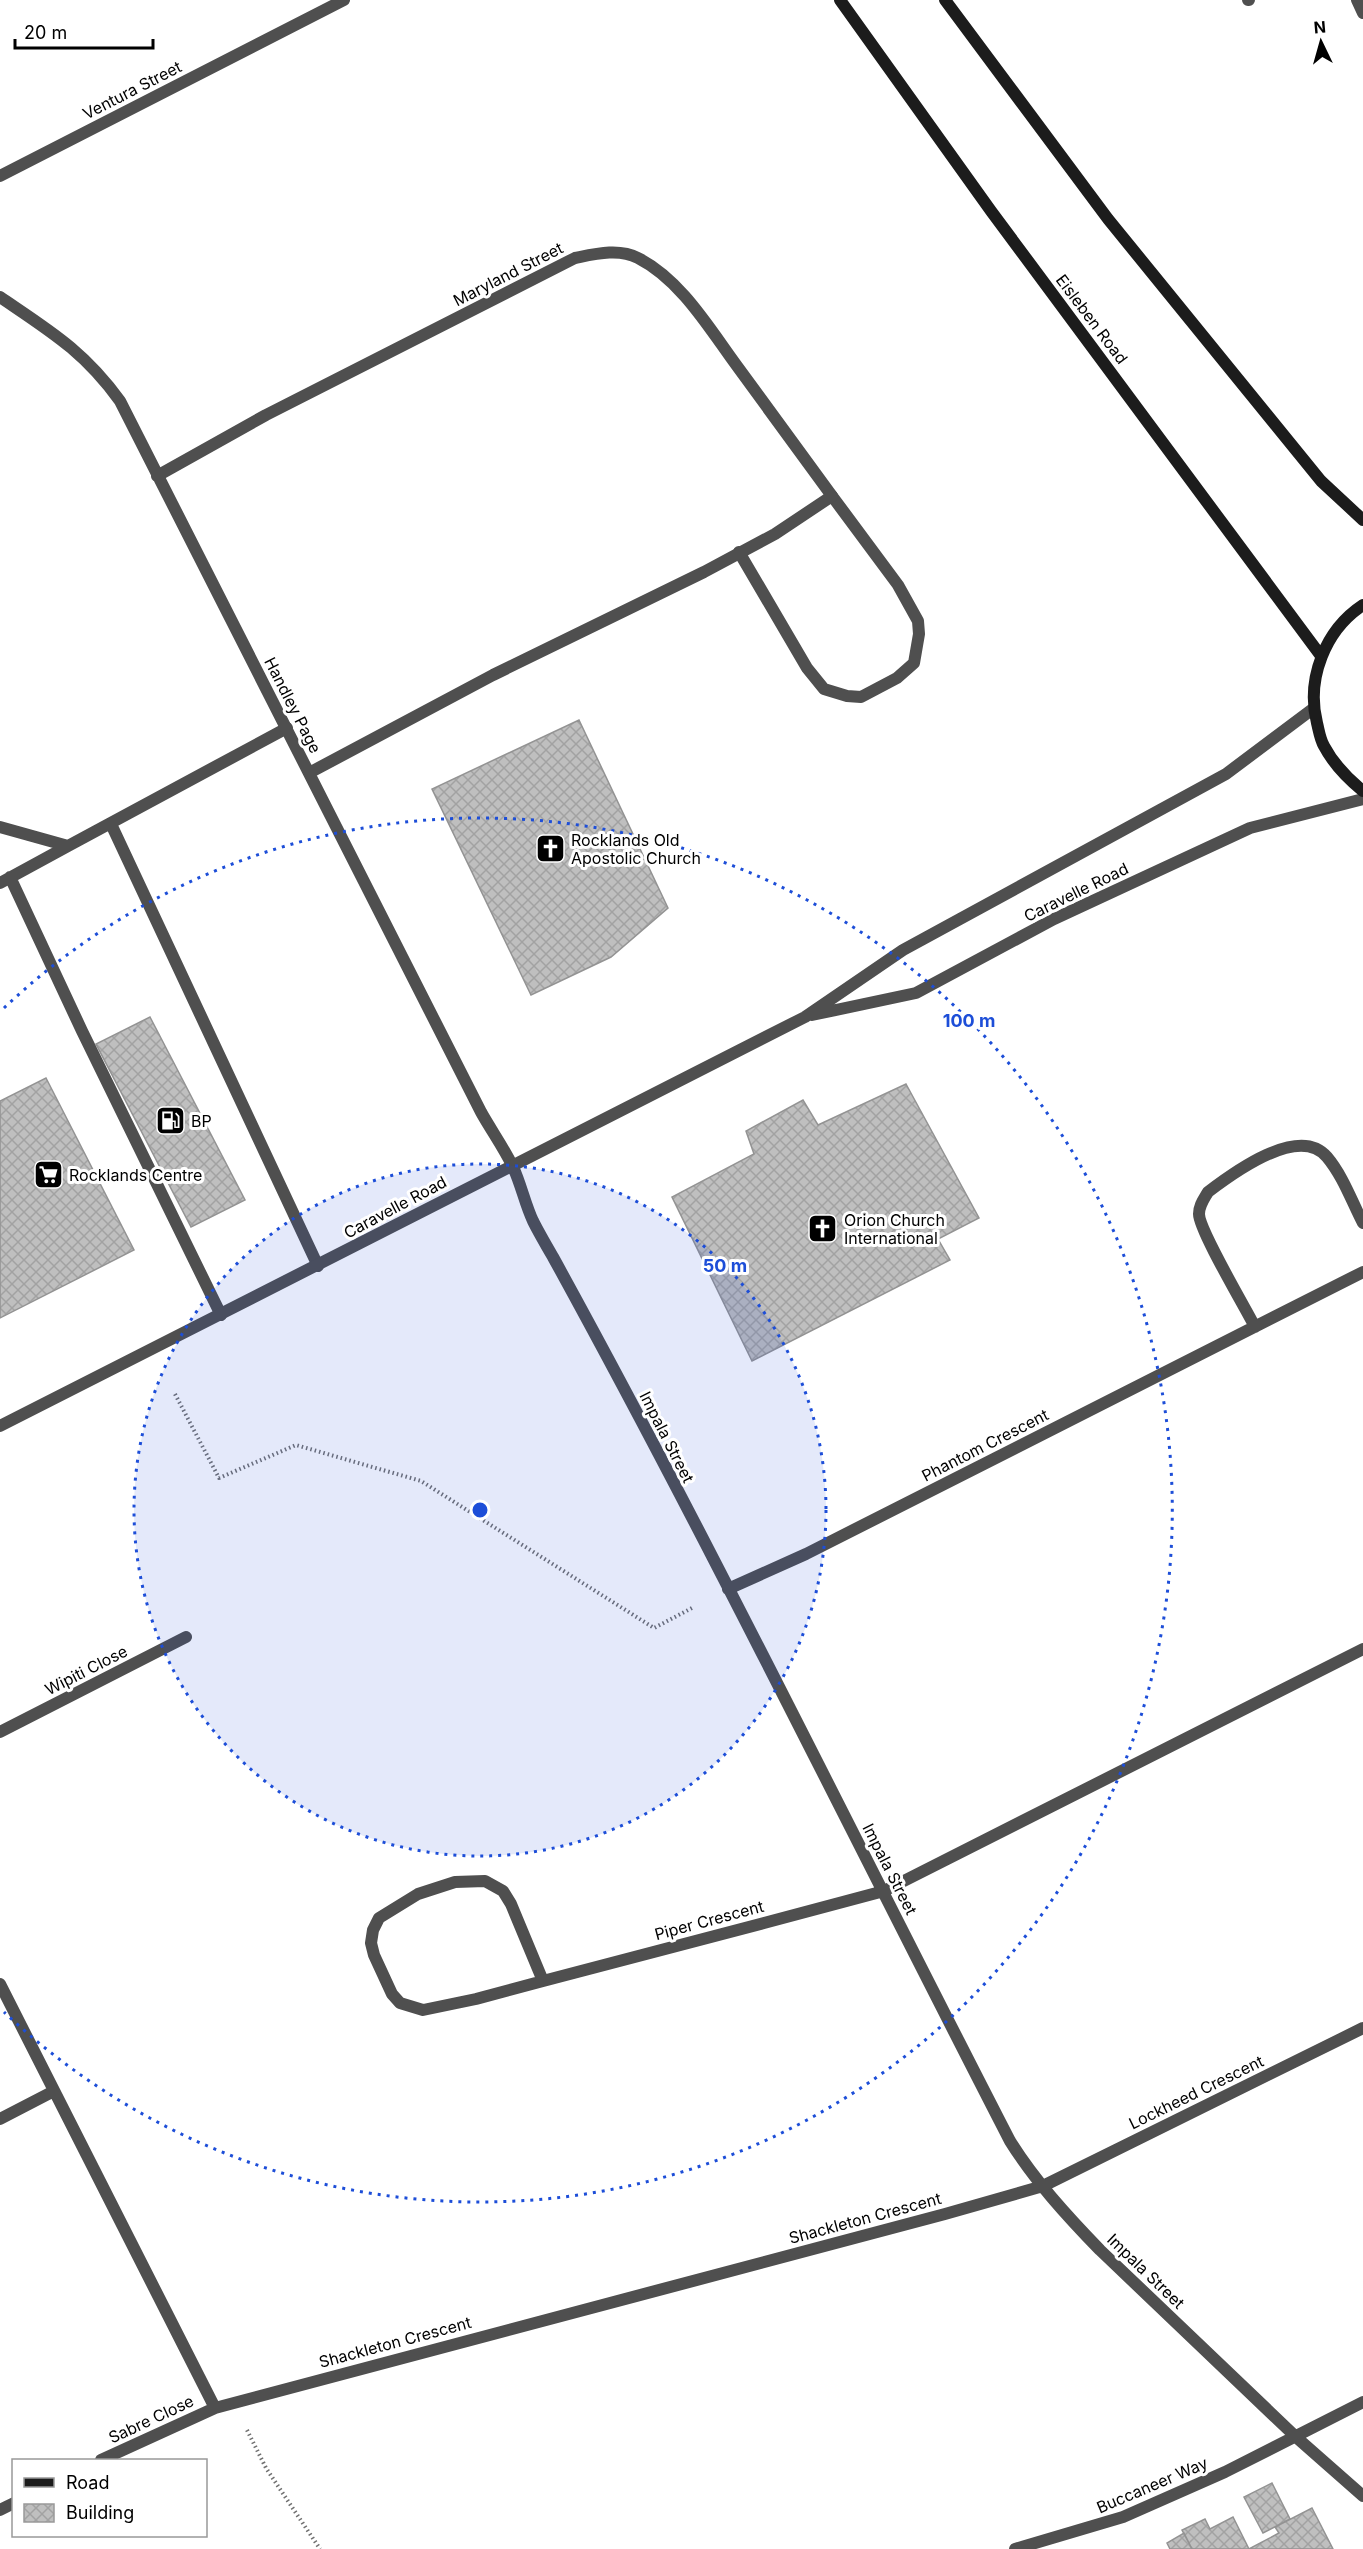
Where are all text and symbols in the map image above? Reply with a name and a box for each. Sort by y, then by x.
scale bar [15,12,153,50]
north arrow [1291,12,1351,72]
text: N [1313,17,1327,38]
text: 20 m [24,22,67,43]
street label: Ventura Street [79,56,185,124]
street label: Maryland Street [450,238,566,310]
street label: Eisleben Road [1052,270,1132,368]
street label: Handley Page [260,654,326,756]
place label: Rocklands Old Apostolic Church [571,830,701,868]
church icon: Rocklands Old Apostolic Church [534,833,566,865]
street label: Caravelle Road [1021,858,1131,926]
text: 100 m [943,1010,995,1031]
fuel station icon: BP [154,1105,186,1137]
place label: BP [191,1111,212,1131]
supermarket icon: Rocklands Centre [32,1159,64,1191]
place label: Rocklands Centre [69,1165,202,1185]
street label: Caravelle Road [340,1171,450,1243]
place label: Orion Church International [844,1210,945,1248]
church icon: Orion Church International [807,1213,839,1245]
text: 50 m [703,1255,747,1276]
street label: Impala Street [635,1388,699,1486]
street label: Phantom Crescent [918,1404,1052,1486]
centre of rings [470,1500,490,1520]
street label: Wipiti Close [41,1641,131,1699]
street label: Impala Street [858,1820,922,1918]
street label: Piper Crescent [652,1896,766,1944]
street label: Lockheed Crescent [1125,2051,1267,2133]
street label: Shackleton Crescent [787,2188,943,2248]
street label: Impala Street [1103,2229,1189,2313]
street label: Shackleton Crescent [317,2312,473,2372]
street label: Sabre Close [105,2391,197,2447]
street label: Buccaneer Way [1093,2453,1211,2517]
legend [12,2459,207,2537]
text: Road [66,2472,109,2493]
text: Building [66,2502,134,2523]

